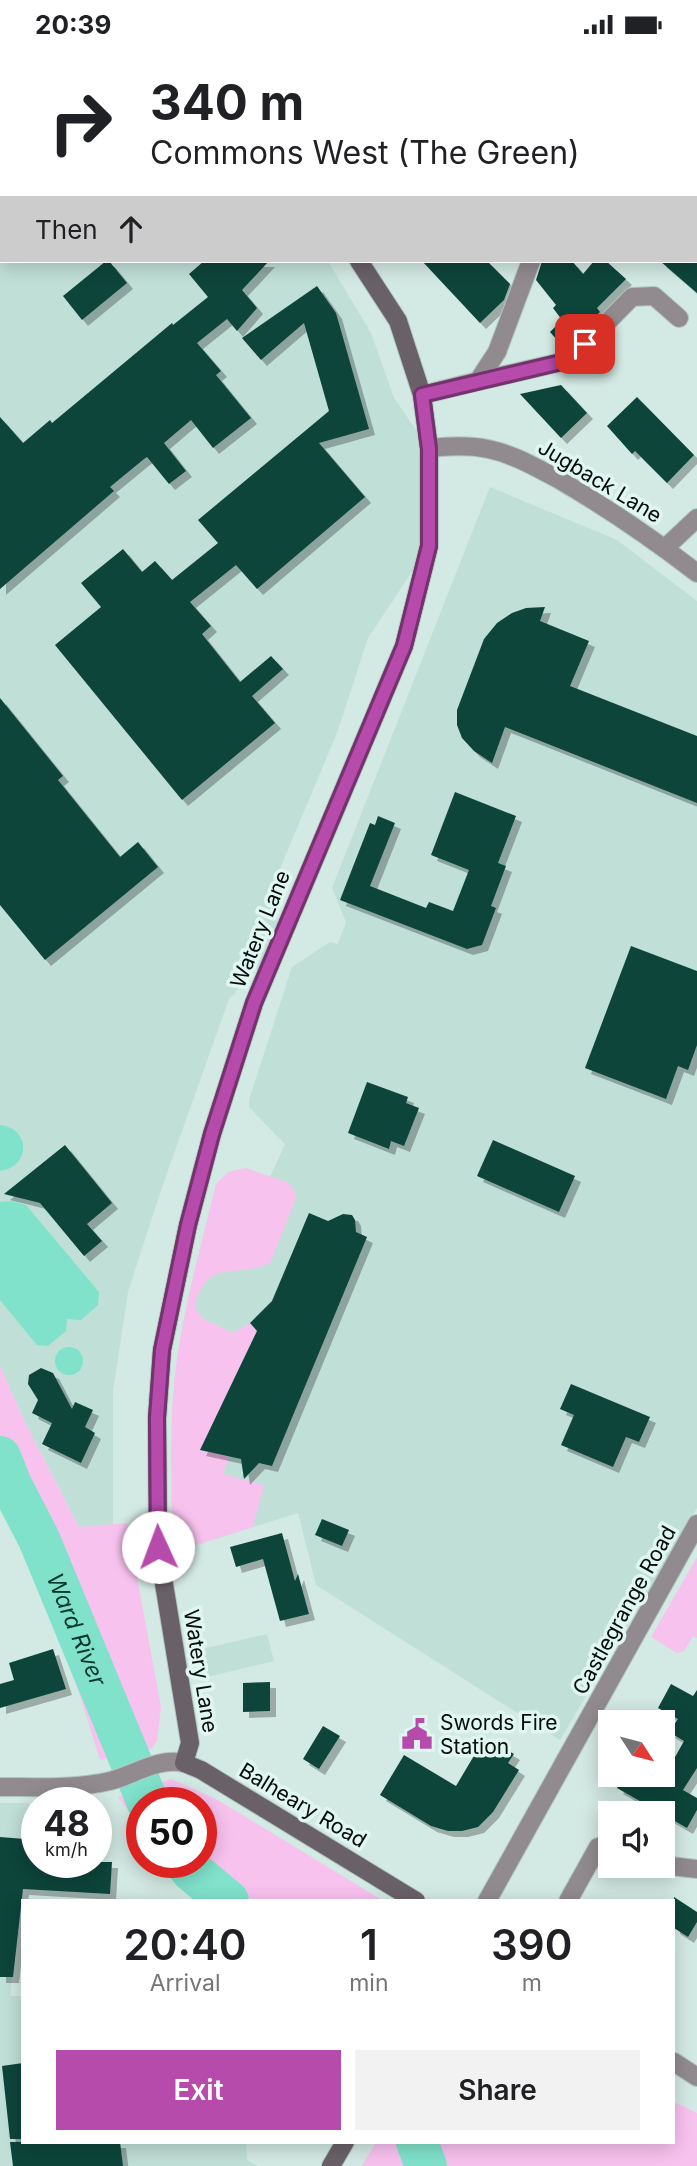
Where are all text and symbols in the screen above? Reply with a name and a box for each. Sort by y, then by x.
text: 20:39 [35,9,111,40]
text: 340 m [150,73,304,132]
icon: right [35,77,126,168]
text: Commons West (The Green) [150,133,580,172]
icon: ahead [112,210,150,248]
text: Then [35,214,98,245]
pin [555,314,615,374]
icon: arrive [566,325,604,363]
street label: Jugback Lane [534,434,666,528]
street label: Watery Lane [225,867,295,991]
position arrow [121,1510,195,1584]
street label: Castlegrange Road [567,1521,681,1699]
water label: Ward River [41,1569,113,1691]
street label: Watery Lane [179,1608,223,1734]
place label: Swords Fire Station [440,1710,558,1759]
north arrow [598,1710,676,1787]
map controls [598,1710,675,1878]
public building icon: Swords Fire Station [400,1717,434,1751]
street label: Balheary Road [235,1757,371,1853]
speed limit sign: 50 [126,1787,217,1878]
button: sound [598,1801,675,1878]
text: 48 [43,1802,90,1844]
text: km/h [45,1839,88,1860]
text: 20:40 [124,1919,247,1970]
text: 1 [360,1919,378,1970]
text: 390 [491,1919,572,1970]
text: Arrival [150,1969,220,1997]
text: min [349,1969,388,1997]
text: m [522,1969,542,1997]
button: Exit [56,2050,341,2130]
button: Share [355,2050,640,2130]

